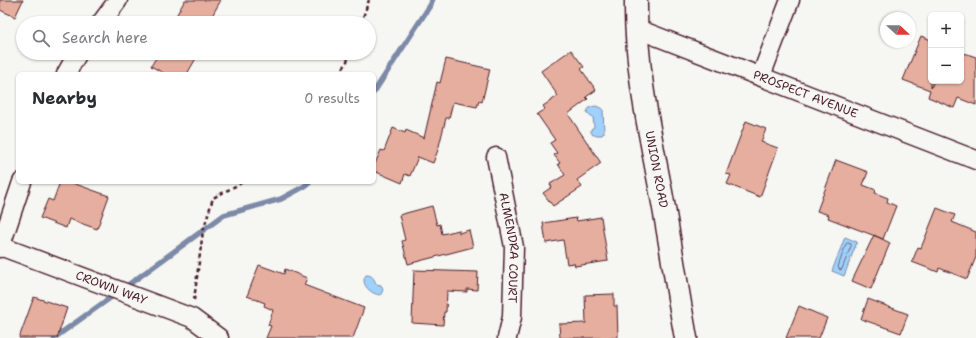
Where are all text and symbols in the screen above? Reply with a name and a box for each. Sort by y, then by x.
north arrow [880,12,916,48]
map controls [928,12,964,84]
button: + [928,12,964,48]
search box [16,16,376,60]
icon: search [30,27,52,49]
text: Search here [62,28,148,48]
button: − [928,48,964,84]
street label: PROSPECT AVENUE [751,67,860,122]
text: Nearby [32,87,97,109]
text: 0 results [304,90,360,107]
street label: UNION ROAD [641,129,672,209]
street label: ALMENDRA COURT [495,191,523,304]
street label: CROWN WAY [73,267,150,309]

